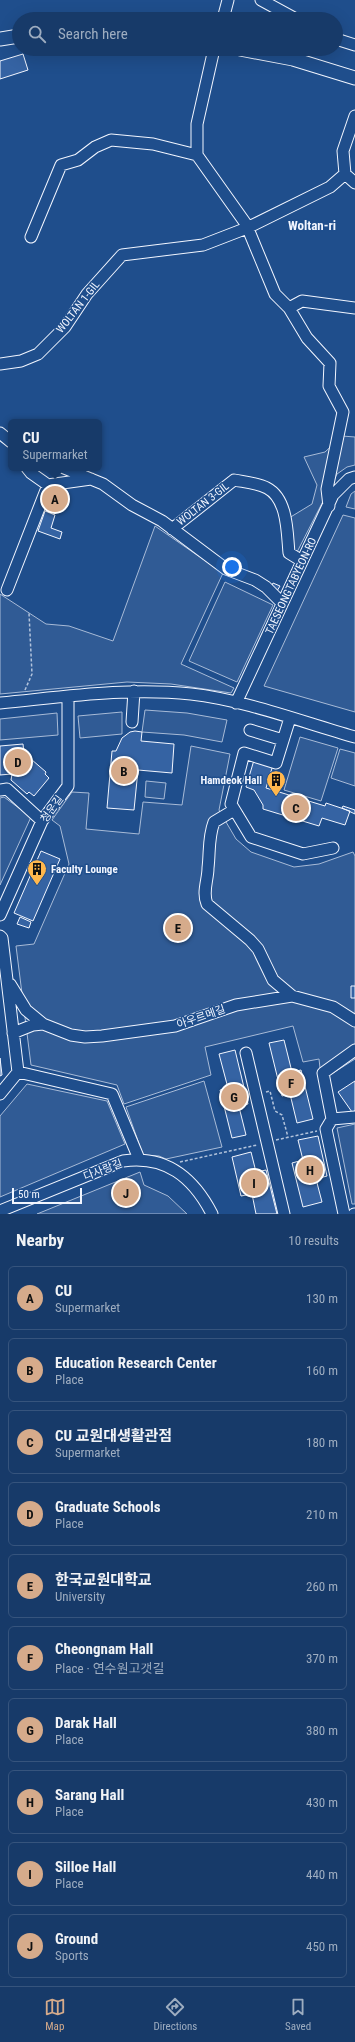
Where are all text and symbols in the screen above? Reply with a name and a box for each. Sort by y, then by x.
search box [12,12,343,56]
icon: search [26,23,48,45]
text: Search here [58,25,128,43]
district label: Woltan-ri [288,218,336,233]
street label: WOLTAN 1-GIL [54,278,102,336]
popup [8,419,102,471]
text: CU [22,429,40,447]
text: Supermarket [22,447,88,462]
street label: WOLTAN 3-GIL [174,480,232,528]
pin: A [42,484,68,514]
street label: TAESEONGTABYEON-RO [263,535,319,637]
your location [222,557,242,577]
pin: D [5,747,31,777]
pin: B [111,756,137,786]
building icon: Hamdeok Hall [265,769,287,797]
place label: Hamdeok Hall [200,774,262,787]
street label: 청운길 [38,793,66,825]
pin: C [283,793,309,823]
building icon: Faculty Lounge [26,858,48,886]
place label: Faculty Lounge [51,863,118,876]
pin: E [165,913,191,943]
street label: 아우르메길 [175,1003,227,1031]
pin: F [278,1068,304,1098]
pin: G [221,1082,247,1112]
pin: H [297,1155,323,1185]
street label: 다사랑길 [82,1157,124,1183]
pin: I [241,1168,267,1198]
pin: J [113,1178,139,1208]
scale bar [12,1186,82,1205]
text: 50 m [18,1188,40,1201]
text: Nearby [16,1230,64,1250]
text: 10 results [288,1233,339,1248]
text: CU [55,1282,72,1300]
text: A [26,1291,34,1306]
text: 130 m [306,1291,338,1306]
text: Supermarket [55,1300,120,1315]
text: Education Research Center [55,1354,217,1372]
text: B [26,1363,34,1378]
text: 160 m [306,1363,338,1378]
text: Place [55,1372,84,1387]
text: CU 교원대생활관점 [55,1427,172,1445]
text: C [26,1435,34,1450]
text: 180 m [306,1435,338,1450]
text: Supermarket [55,1445,120,1460]
text: Graduate Schools [55,1498,161,1516]
text: D [26,1507,34,1522]
text: 210 m [306,1507,338,1522]
text: Place [55,1516,84,1531]
text: 한국교원대학교 [55,1571,152,1589]
text: E [27,1579,33,1594]
text: 260 m [306,1579,338,1594]
text: University [55,1589,105,1604]
text: Cheongnam Hall [55,1640,153,1658]
text: F [27,1651,33,1666]
text: 370 m [306,1651,338,1666]
text: Place · 연수원고갯길 [55,1661,164,1676]
text: Darak Hall [55,1714,117,1732]
text: G [26,1723,34,1738]
text: 380 m [306,1723,338,1738]
text: Place [55,1732,84,1747]
text: Sarang Hall [55,1786,124,1804]
text: H [26,1795,34,1810]
text: 430 m [306,1795,338,1810]
text: Place [55,1804,84,1819]
text: Silloe Hall [55,1858,116,1876]
text: I [28,1867,32,1882]
text: 440 m [306,1867,338,1882]
text: Place [55,1876,84,1891]
text: Ground [55,1930,98,1948]
text: J [27,1939,33,1954]
text: 450 m [306,1939,338,1954]
text: Sports [55,1948,89,1963]
tab: Map [44,1996,66,2033]
tab: Directions [153,1996,197,2033]
tab: Saved [285,1996,311,2033]

